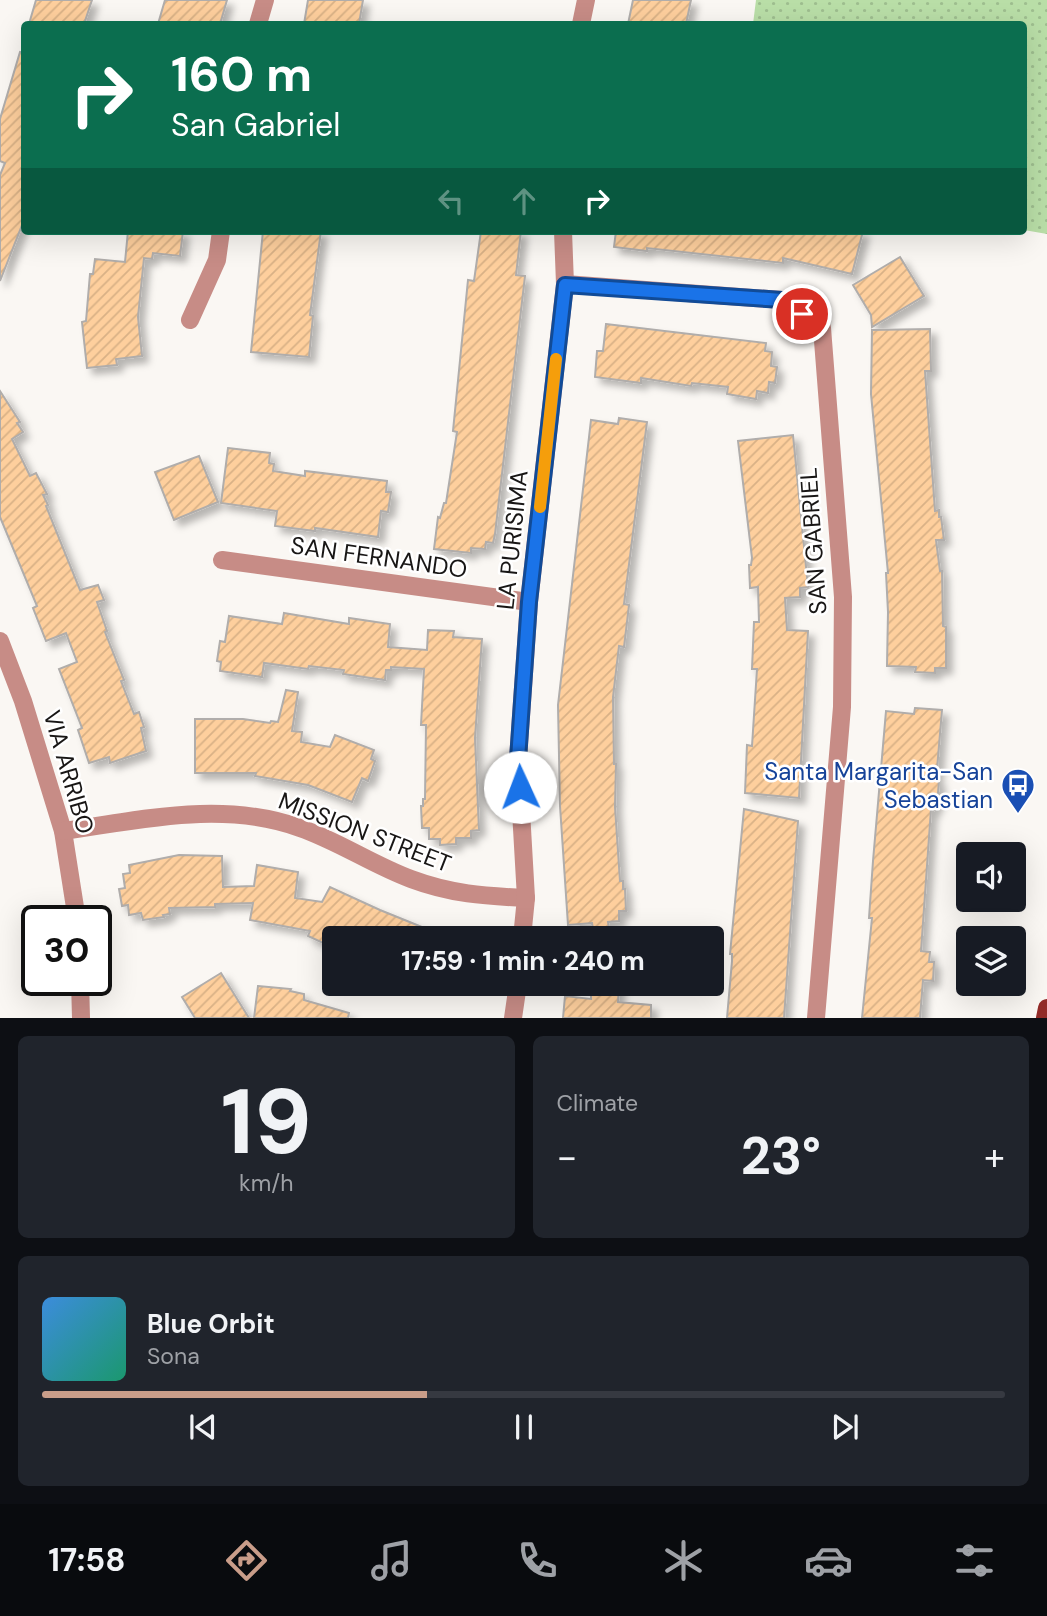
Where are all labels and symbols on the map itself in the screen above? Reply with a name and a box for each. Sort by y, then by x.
pin [772,284,832,344]
street label: SAN GABRIEL [792,466,834,616]
street label: LA PURISIMA [489,469,535,611]
street label: SAN FERNANDO [289,529,469,585]
street label: VIA ARRIBO [37,707,101,837]
position arrow [483,750,557,824]
place label: Santa Margarita-San Sebastian [764,756,993,815]
bus stop icon: Santa Margarita-San Sebastian [999,766,1037,815]
street label: MISSION STREET [274,785,456,879]
speed limit sign: 30 [21,905,112,996]

